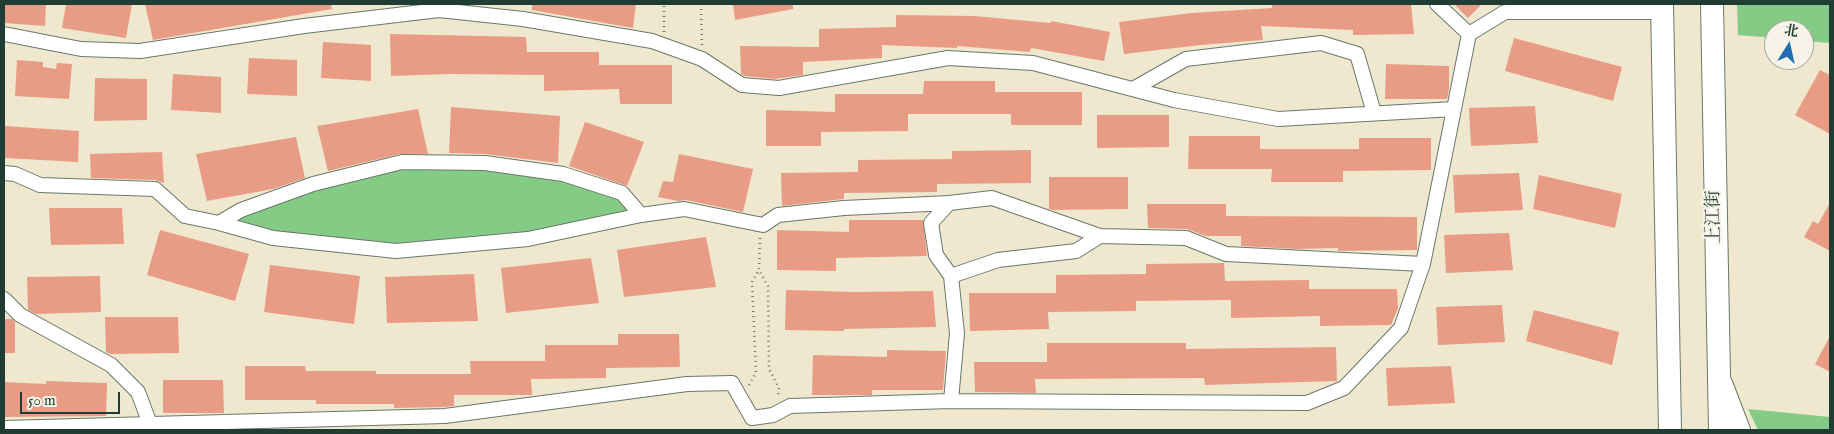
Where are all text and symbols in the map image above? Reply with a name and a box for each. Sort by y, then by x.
north arrow [1764,20,1814,70]
text: 北 [1783,21,1800,41]
street label: 上江街 [1704,190,1726,244]
scale bar [22,382,122,414]
text: 50 m [28,391,56,410]

